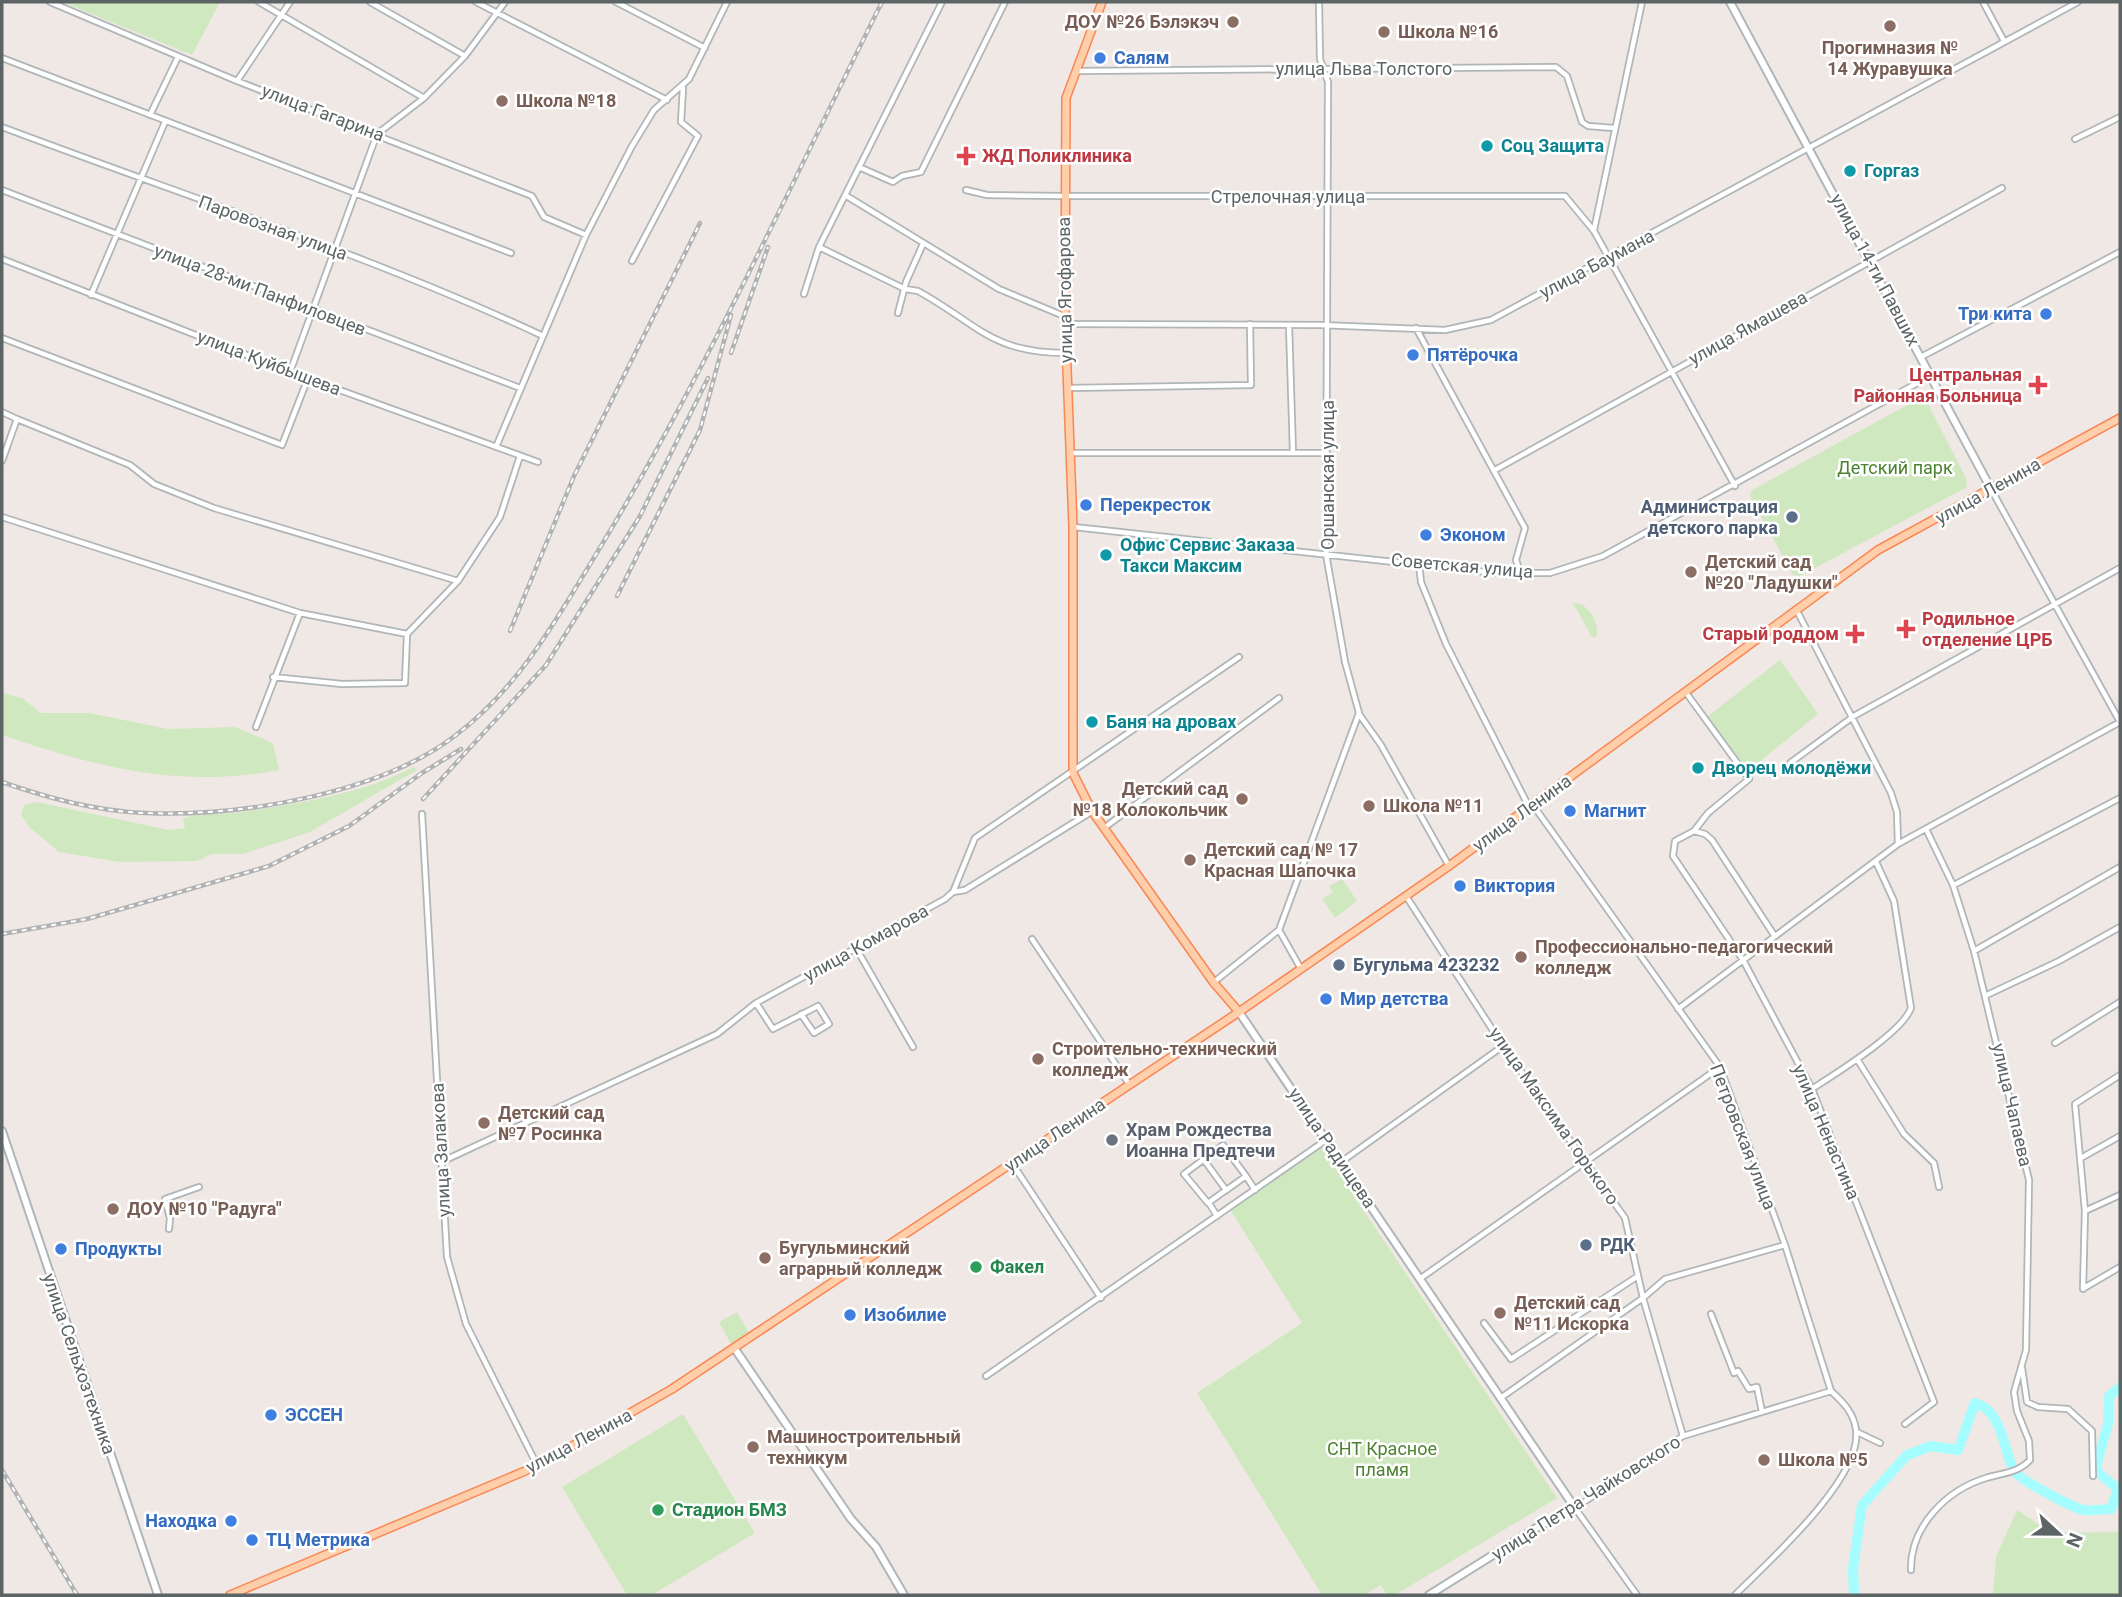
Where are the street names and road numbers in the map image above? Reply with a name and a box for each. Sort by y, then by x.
street label: улица Льва Толстого [1276,58,1452,79]
street label: улица Гагарина [259,79,388,146]
street label: Стрелочная улица [1211,186,1365,207]
street label: улица 14-ти Павших [1826,190,1925,350]
street label: Паровозная улица [196,191,350,264]
street label: улица Ягофарова [1053,217,1076,363]
street label: улица Баумана [1536,225,1658,303]
street label: улица 28-ми Панфиловцев [151,239,369,340]
street label: улица Ямашева [1685,286,1811,369]
street label: улица Куйбышева [194,325,344,400]
street label: Оршанская улица [1317,400,1338,550]
street label: улица Ленина [1931,453,2044,528]
street label: Советская улица [1390,549,1534,582]
street label: улица Ленина [1468,770,1575,856]
street label: улица Комарова [800,900,932,985]
street label: улица Максима Горького [1485,1023,1624,1209]
street label: улица Чапаева [1988,1041,2037,1169]
street label: Петровская улица [1706,1061,1781,1213]
street label: улица Ненастина [1788,1061,1864,1203]
street label: улица Залакова [426,1082,455,1218]
street label: улица Радищева [1284,1083,1380,1212]
street label: улица Ленина [1000,1093,1109,1176]
street label: улица Сельхозтехника [39,1271,120,1457]
street label: улица Ленина [522,1404,635,1477]
street label: улица Петра Чайковского [1487,1431,1684,1564]

